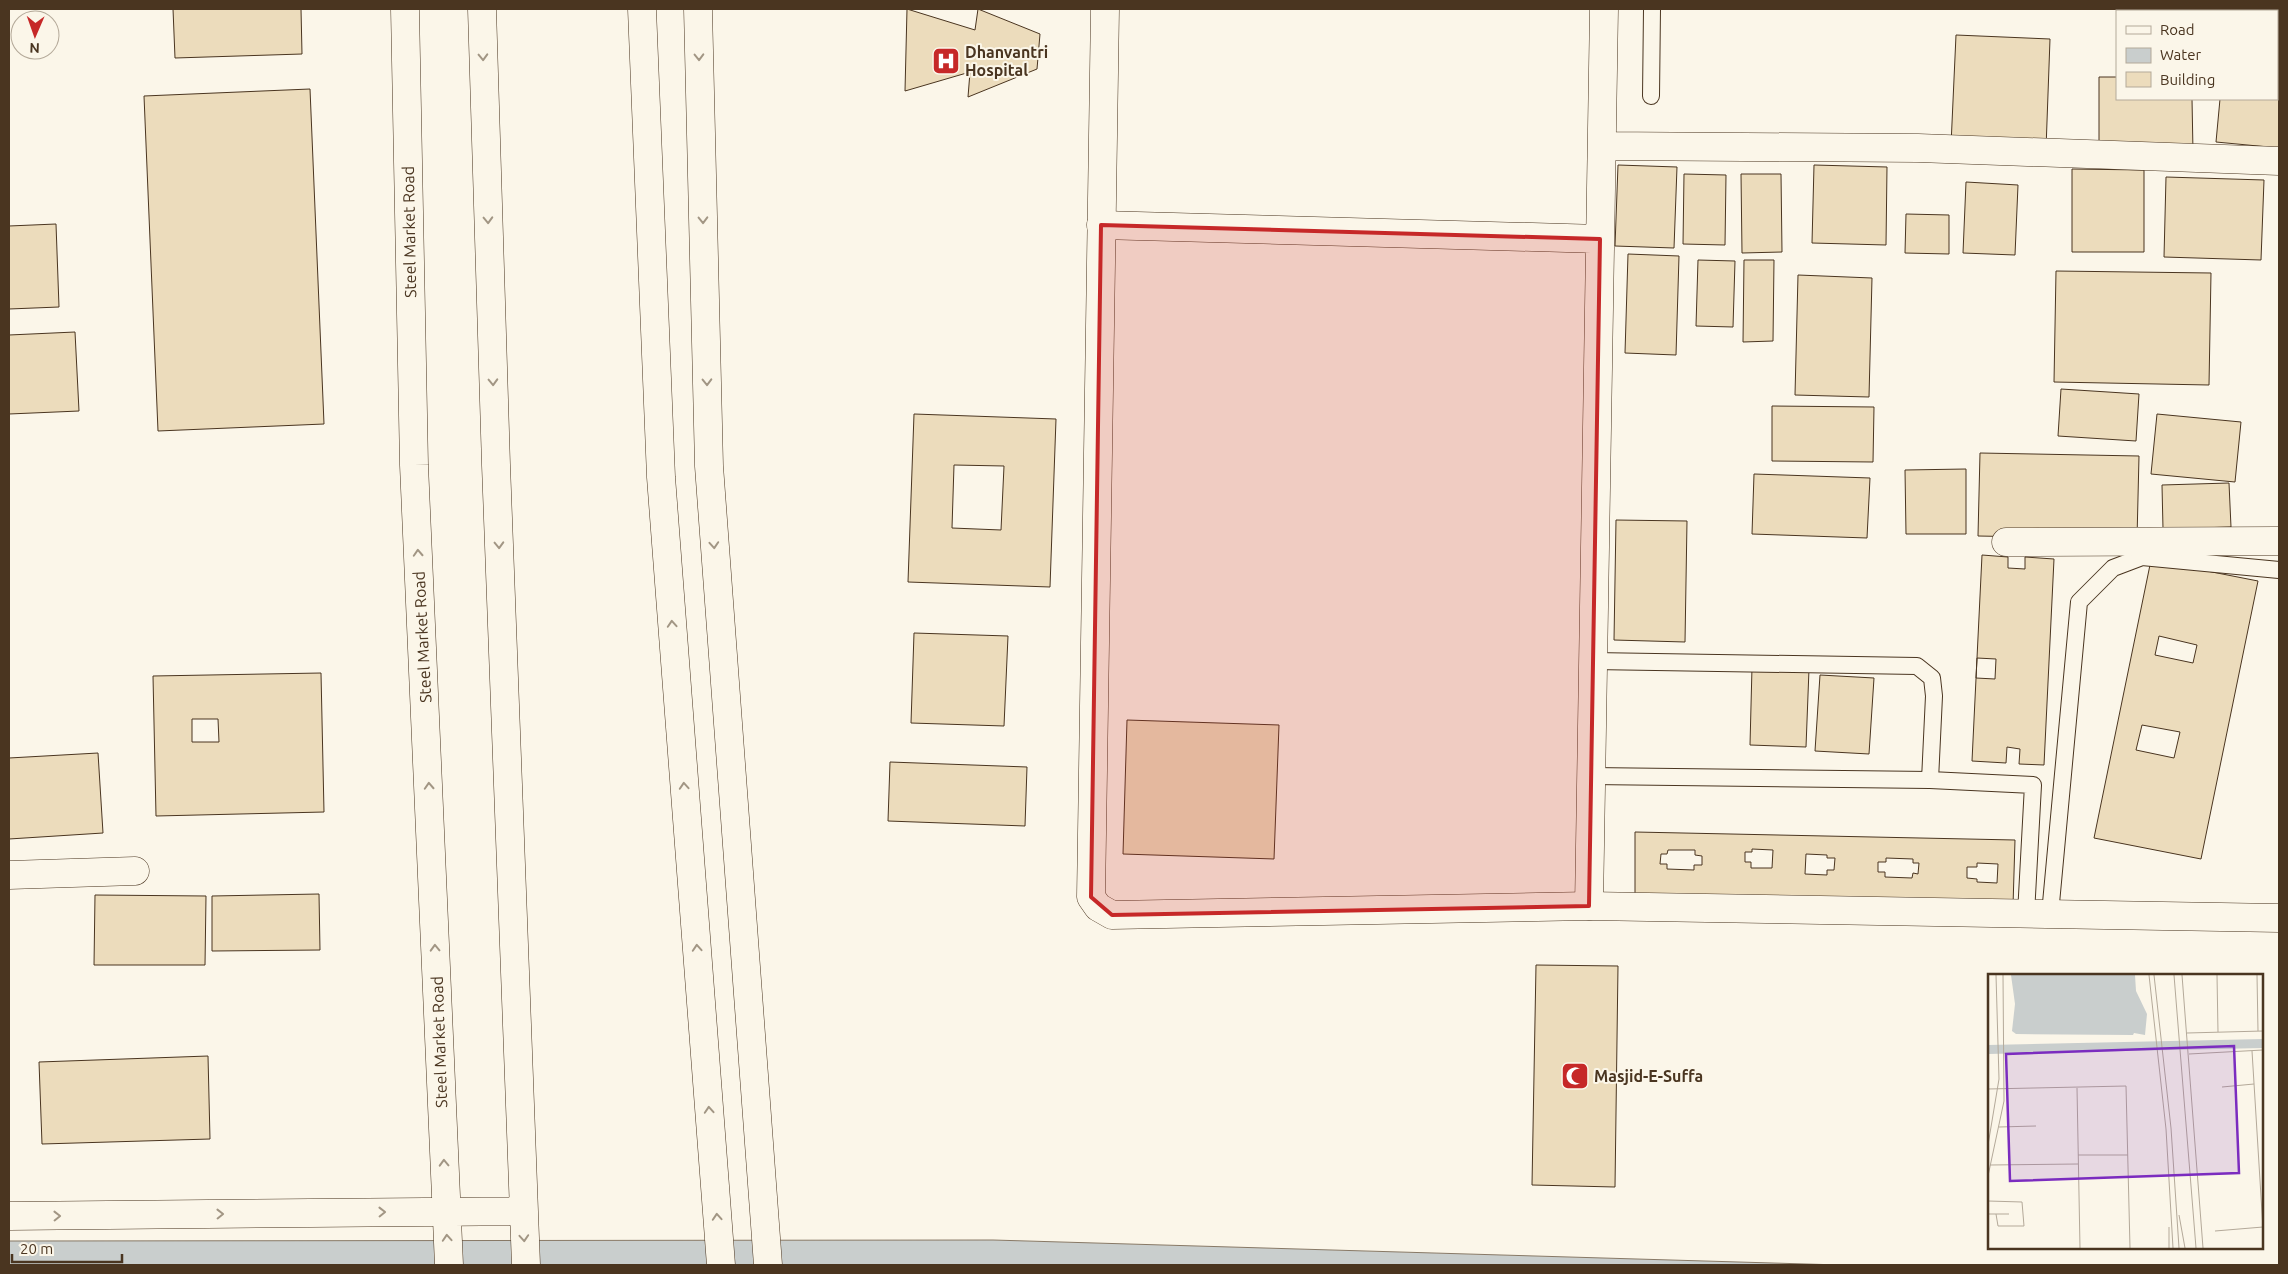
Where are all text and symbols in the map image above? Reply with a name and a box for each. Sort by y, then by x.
north arrow [10,10,60,60]
legend [2116,10,2278,100]
text: Road [2160,21,2195,38]
text: N [29,40,40,56]
place label: Dhanvantri Hospital [965,43,1048,79]
hospital icon: Dhanvantri Hospital [931,46,961,76]
text: Water [2160,46,2201,63]
one-way arrow [478,54,488,62]
one-way arrow [694,54,704,62]
text: Building [2160,71,2215,88]
street label: Steel Market Road [399,166,419,298]
one-way arrow [483,216,494,224]
one-way arrow [698,216,708,224]
one-way arrow [488,379,499,387]
one-way arrow [701,379,712,387]
one-way arrow [494,541,505,549]
one-way arrow [709,541,720,549]
one-way arrow [413,549,424,557]
street label: Steel Market Road [410,571,434,703]
one-way arrow [667,620,678,628]
one-way arrow [423,781,434,789]
one-way arrow [679,782,690,790]
one-way arrow [430,944,441,952]
one-way arrow [691,944,702,952]
inset map [1988,974,2263,1249]
street label: Steel Market Road [428,976,450,1108]
mosque icon: Masjid-E-Suffa [1560,1061,1590,1091]
place label: Masjid-E-Suffa [1594,1067,1703,1085]
one-way arrow [703,1106,714,1114]
one-way arrow [438,1159,449,1167]
one-way arrow [379,1207,387,1217]
one-way arrow [216,1209,224,1219]
one-way arrow [54,1211,62,1221]
one-way arrow [711,1212,722,1220]
scale bar [12,1232,122,1264]
one-way arrow [442,1234,453,1242]
one-way arrow [519,1234,530,1242]
text: 20 m [20,1240,53,1257]

